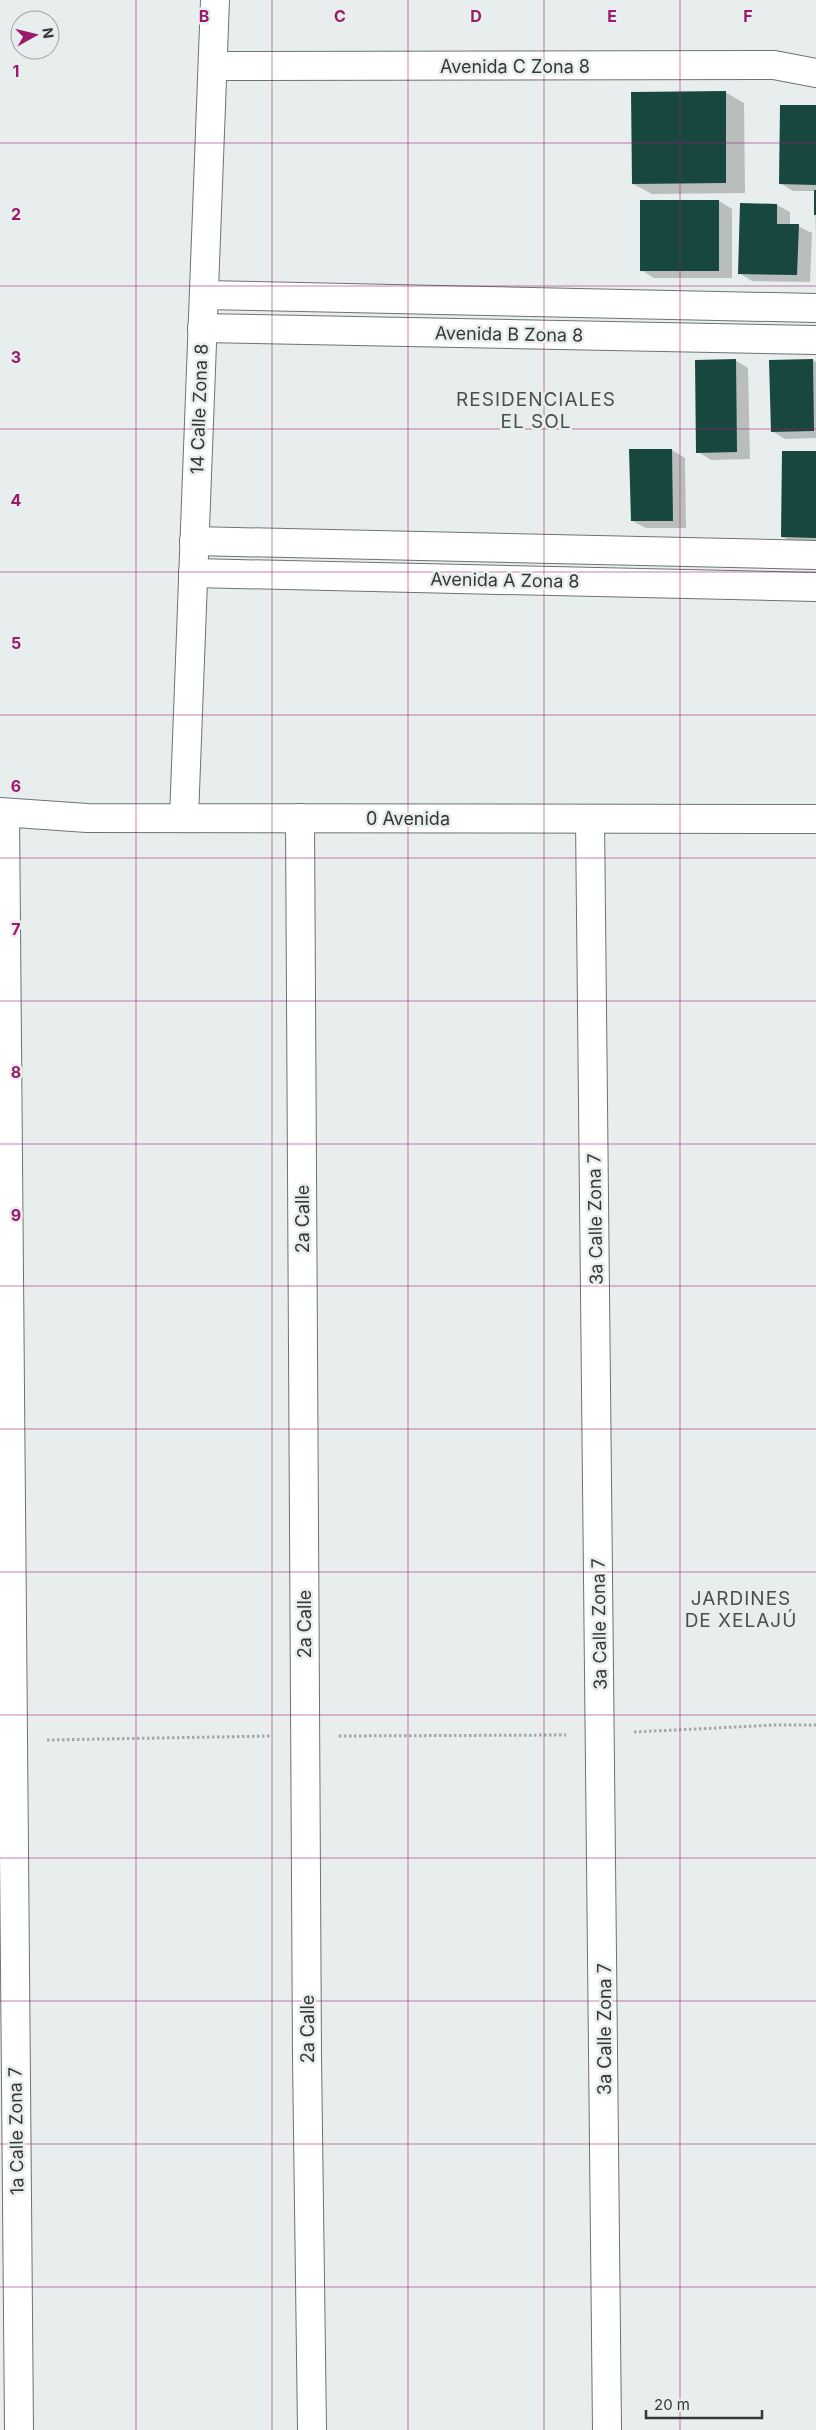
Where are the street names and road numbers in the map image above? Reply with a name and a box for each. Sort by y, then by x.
street label: Avenida C Zona 8 [440,56,590,77]
street label: Avenida B Zona 8 [435,322,583,346]
street label: 14 Calle Zona 8 [186,343,212,475]
street label: Avenida A Zona 8 [430,568,580,592]
street label: 0 Avenida [366,808,450,829]
street label: 3a Calle Zona 7 [583,1153,607,1285]
street label: 2a Calle [292,1185,313,1253]
street label: 3a Calle Zona 7 [587,1558,611,1690]
street label: 2a Calle [294,1590,315,1658]
street label: 3a Calle Zona 7 [594,1963,615,2095]
street label: 2a Calle [297,1995,318,2063]
street label: 1a Calle Zona 7 [4,2067,28,2195]

